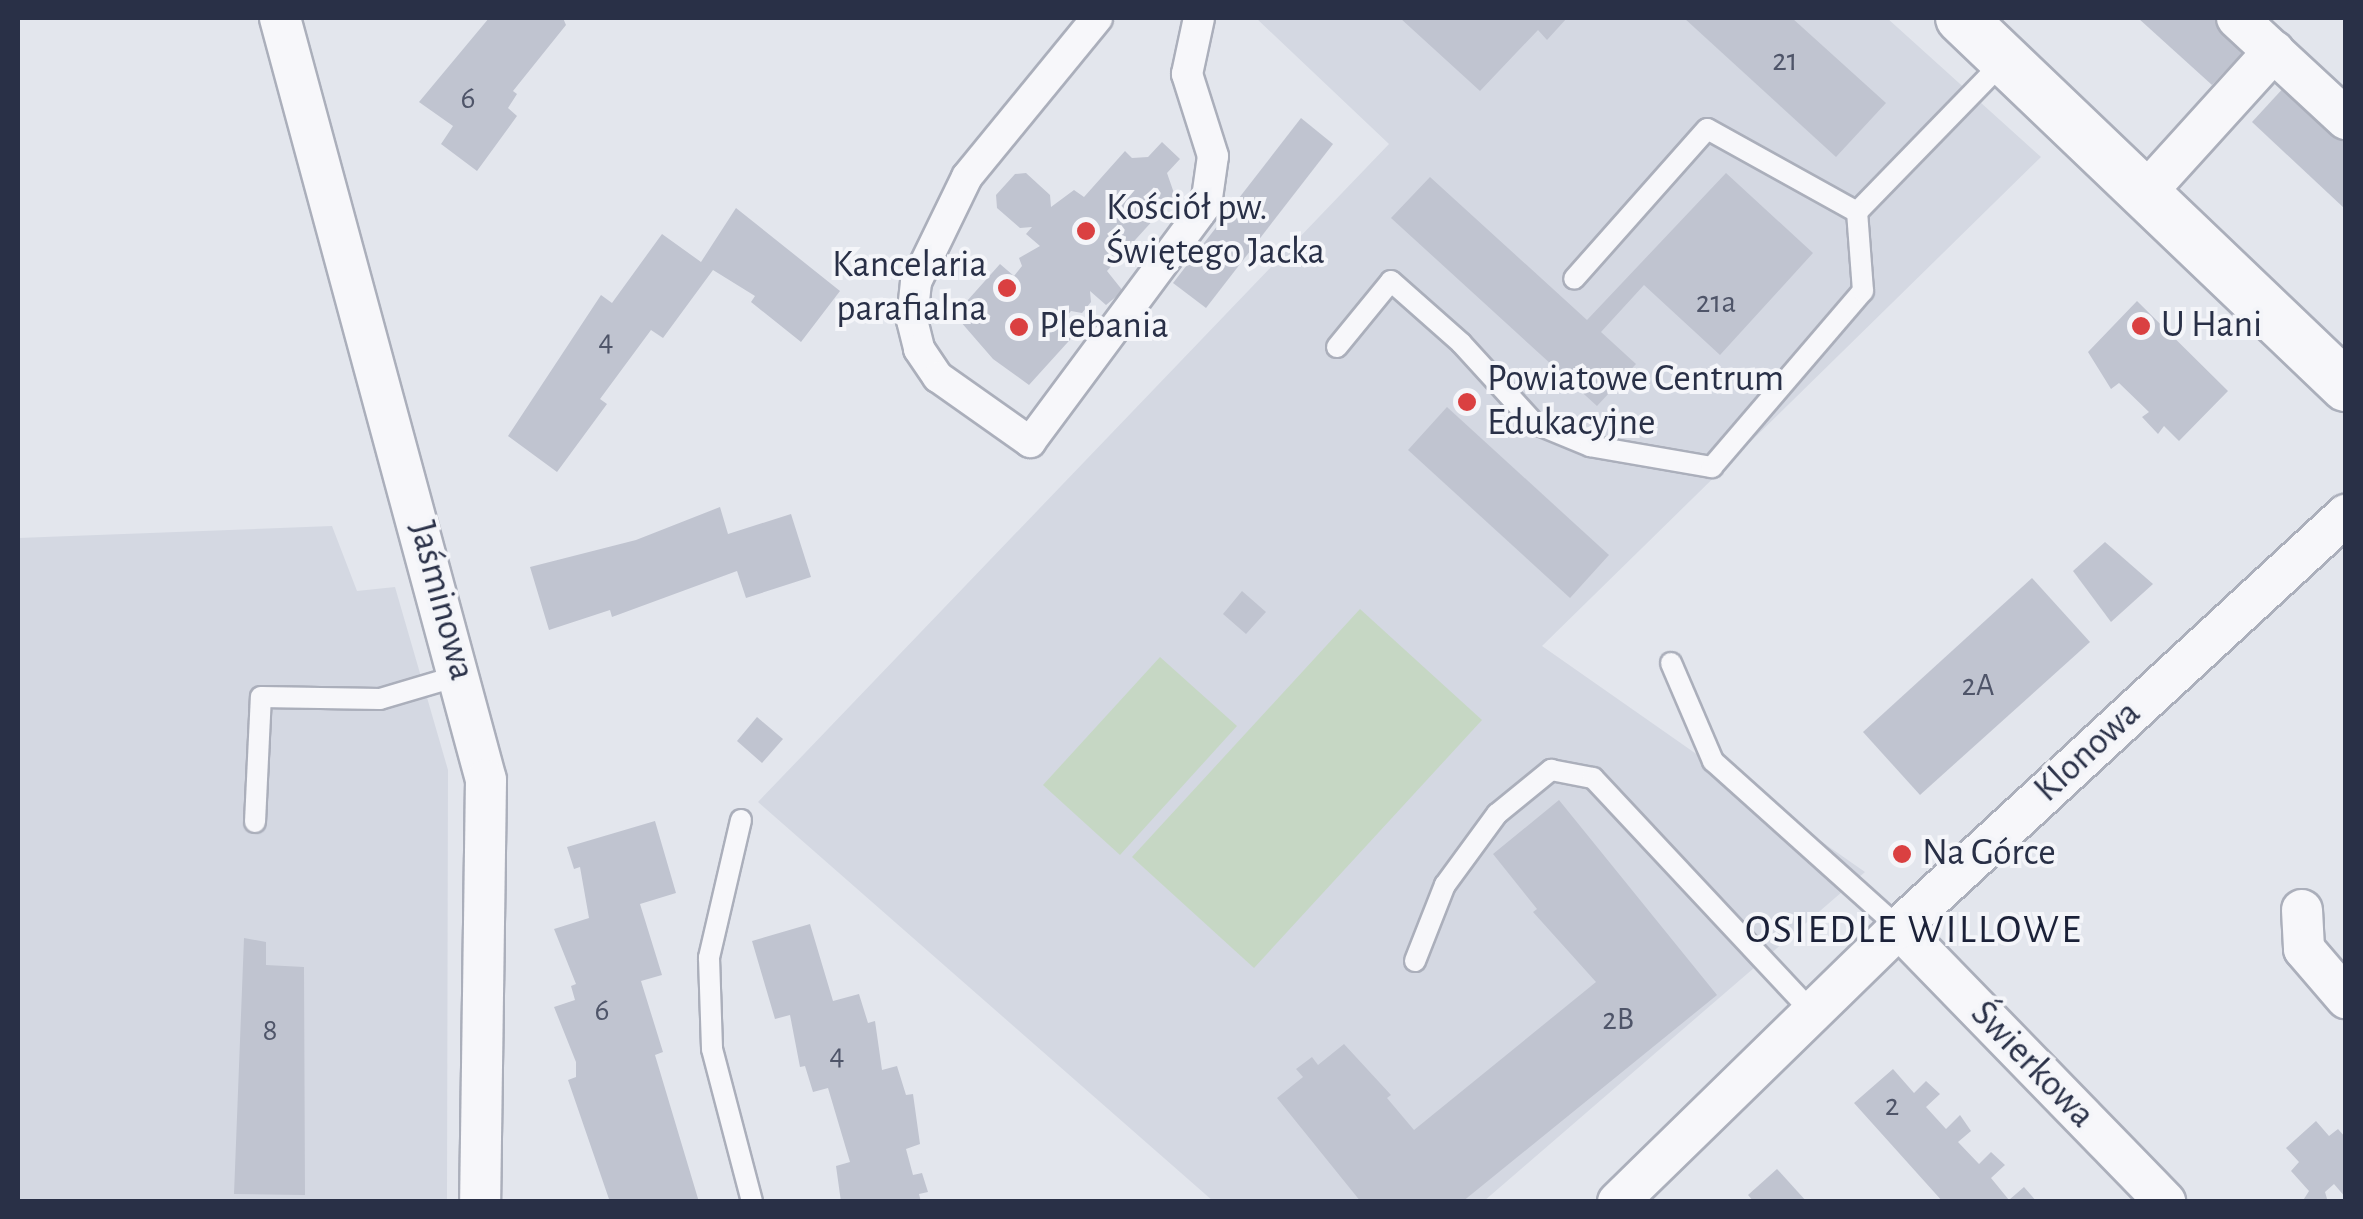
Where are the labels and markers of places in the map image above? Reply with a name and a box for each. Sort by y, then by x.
place label: Kościół pw. Świętego Jacka [1106,186,1325,276]
marker: Kościół pw. Świętego Jacka [1075,220,1097,242]
place label: Kancelaria parafialna [832,243,987,332]
marker: Kancelaria parafialna [996,277,1018,299]
place label: U Hani [2161,303,2262,349]
place label: Plebania [1039,304,1169,350]
marker: U Hani [2130,315,2152,337]
marker: Plebania [1008,316,1030,338]
place label: Powiatowe Centrum Edukacyjne [1487,357,1784,446]
marker: Powiatowe Centrum Edukacyjne [1456,391,1478,413]
place label: Na Górce [1922,831,2056,877]
marker: Na Górce [1891,843,1913,865]

